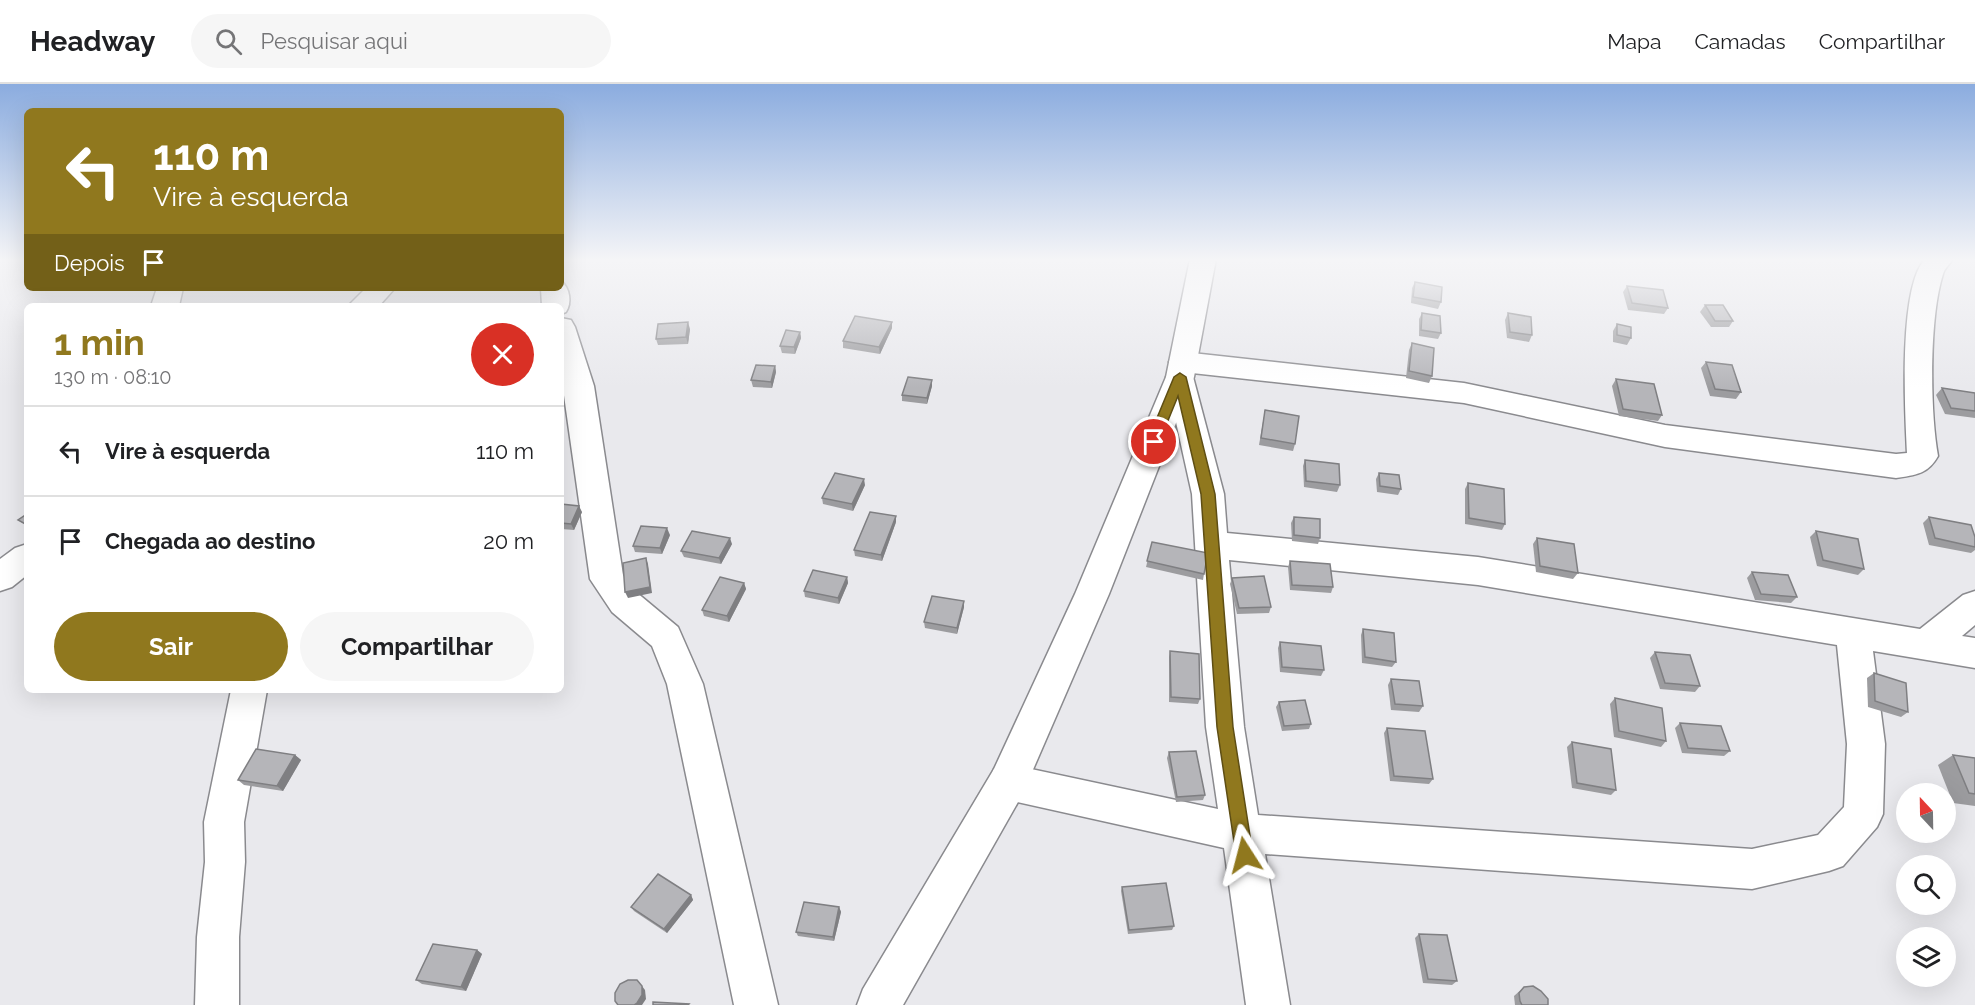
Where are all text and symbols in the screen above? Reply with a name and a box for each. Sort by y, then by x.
search box [191,14,611,68]
text: Headway [30,25,155,58]
icon: search [212,25,245,58]
text: Pesquisar aqui [260,28,408,54]
text: Mapa [1607,29,1661,54]
text: Camadas [1694,29,1786,54]
text: Compartilhar [1819,29,1945,54]
text: 110 m [153,131,269,180]
icon: left [54,132,132,210]
text: Vire à esquerda [153,181,349,212]
icon: arrive [137,246,170,279]
text: Depois [54,250,125,276]
text: 1 min [54,321,145,363]
button: close [471,323,534,386]
text: 130 m · 08:10 [54,365,172,389]
pin [1128,416,1179,467]
icon: arrive [1137,425,1170,458]
icon: left [54,435,87,468]
text: Vire à esquerda [105,438,270,464]
text: 110 m [476,438,534,464]
icon: arrive [54,525,87,558]
text: Chegada ao destino [105,528,315,554]
text: 20 m [483,528,534,554]
button: Sair [54,612,288,681]
button: Compartilhar [300,612,534,681]
north arrow [1896,783,1956,843]
map controls [1896,783,1956,987]
position arrow [1213,823,1277,887]
button: search [1896,855,1956,915]
button: layers [1896,927,1956,987]

